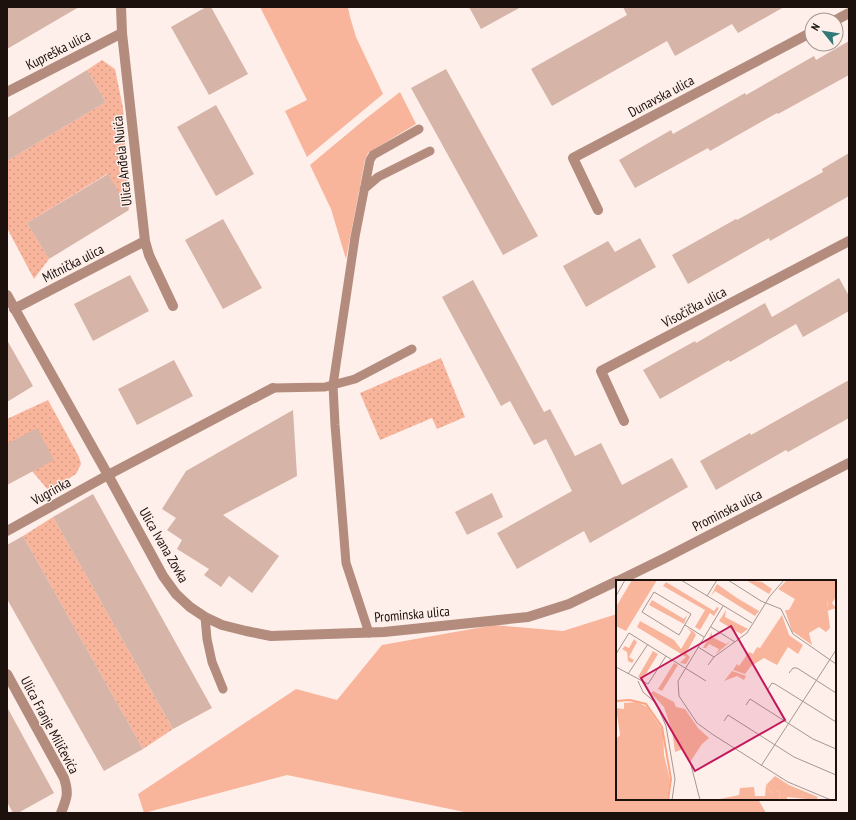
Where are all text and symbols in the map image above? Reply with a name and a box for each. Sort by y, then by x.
north arrow [804,12,844,52]
text: N [808,21,823,33]
street label: Kupreška ulica [23,26,93,74]
street label: Dunavska ulica [625,71,697,121]
street label: Ulica Anđela Nuića [108,115,136,207]
street label: Mitnička ulica [39,240,107,286]
street label: Visočička ulica [658,283,729,332]
street label: Vugrinka [27,473,74,510]
street label: Prominska ulica [689,485,765,535]
street label: Ulica Ivana Zovka [135,504,193,586]
inset map [616,580,836,800]
street label: Prominska ulica [373,602,451,626]
street label: Ulica Franje Miličevića [17,673,83,777]

